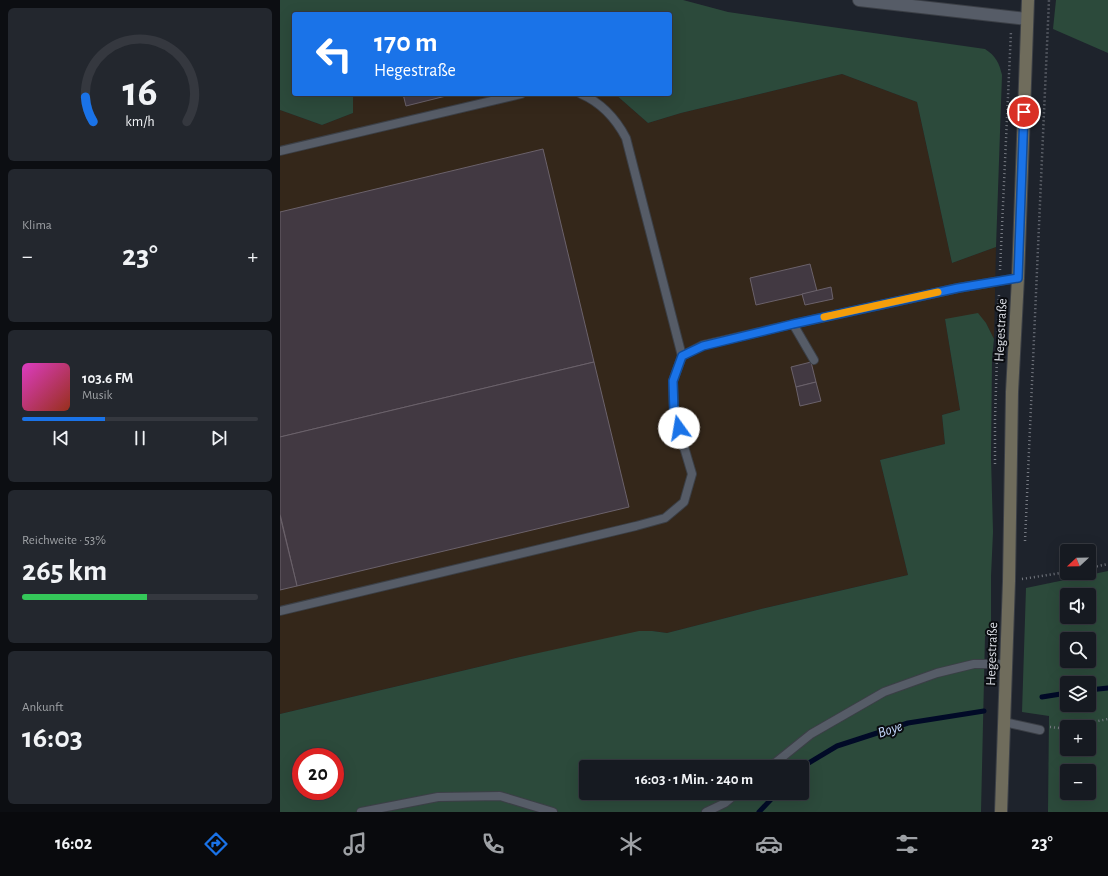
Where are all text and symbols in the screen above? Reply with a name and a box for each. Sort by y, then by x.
icon: left [308,28,360,80]
text: 170 m [374,29,438,57]
text: Hegestraße [374,62,456,80]
text: 16 [122,72,158,113]
pin [1007,95,1041,129]
icon: arrive [1013,101,1035,123]
text: km/h [125,115,155,129]
text: Klima [22,219,52,232]
text: 23° [122,241,158,271]
text: − [22,245,33,267]
text: + [247,245,258,267]
street label: Hegestraße [992,298,1010,362]
text: 103.6 FM [82,371,133,386]
text: Musik [82,389,113,402]
position arrow [658,407,700,449]
icon: previous [50,427,72,449]
icon: pause [129,427,151,449]
icon: next [208,427,230,449]
text: Reichweite · 53% [22,534,106,547]
north arrow [1060,544,1096,580]
map controls [1060,544,1096,800]
text: 265 km [22,556,107,586]
button: sound [1060,588,1096,624]
street label: Hegestraße [984,622,1000,686]
button: search [1060,632,1096,668]
button: layers [1060,676,1096,712]
text: Ankunft [22,701,63,714]
water label: Boye [876,718,905,740]
button: + [1060,720,1096,756]
text: 16:03 [22,723,83,753]
speed limit sign: 20 [292,748,344,800]
button: − [1060,764,1096,800]
text: 16:03 · 1 Min. · 240 m [635,772,753,787]
icon: directions [202,830,230,858]
icon: music [341,830,369,858]
icon: phone [479,830,507,858]
icon: climate [617,830,645,858]
icon: car [755,830,783,858]
icon: filters [893,830,921,858]
text: 16:02 [55,835,92,853]
text: 23° [1031,835,1053,853]

